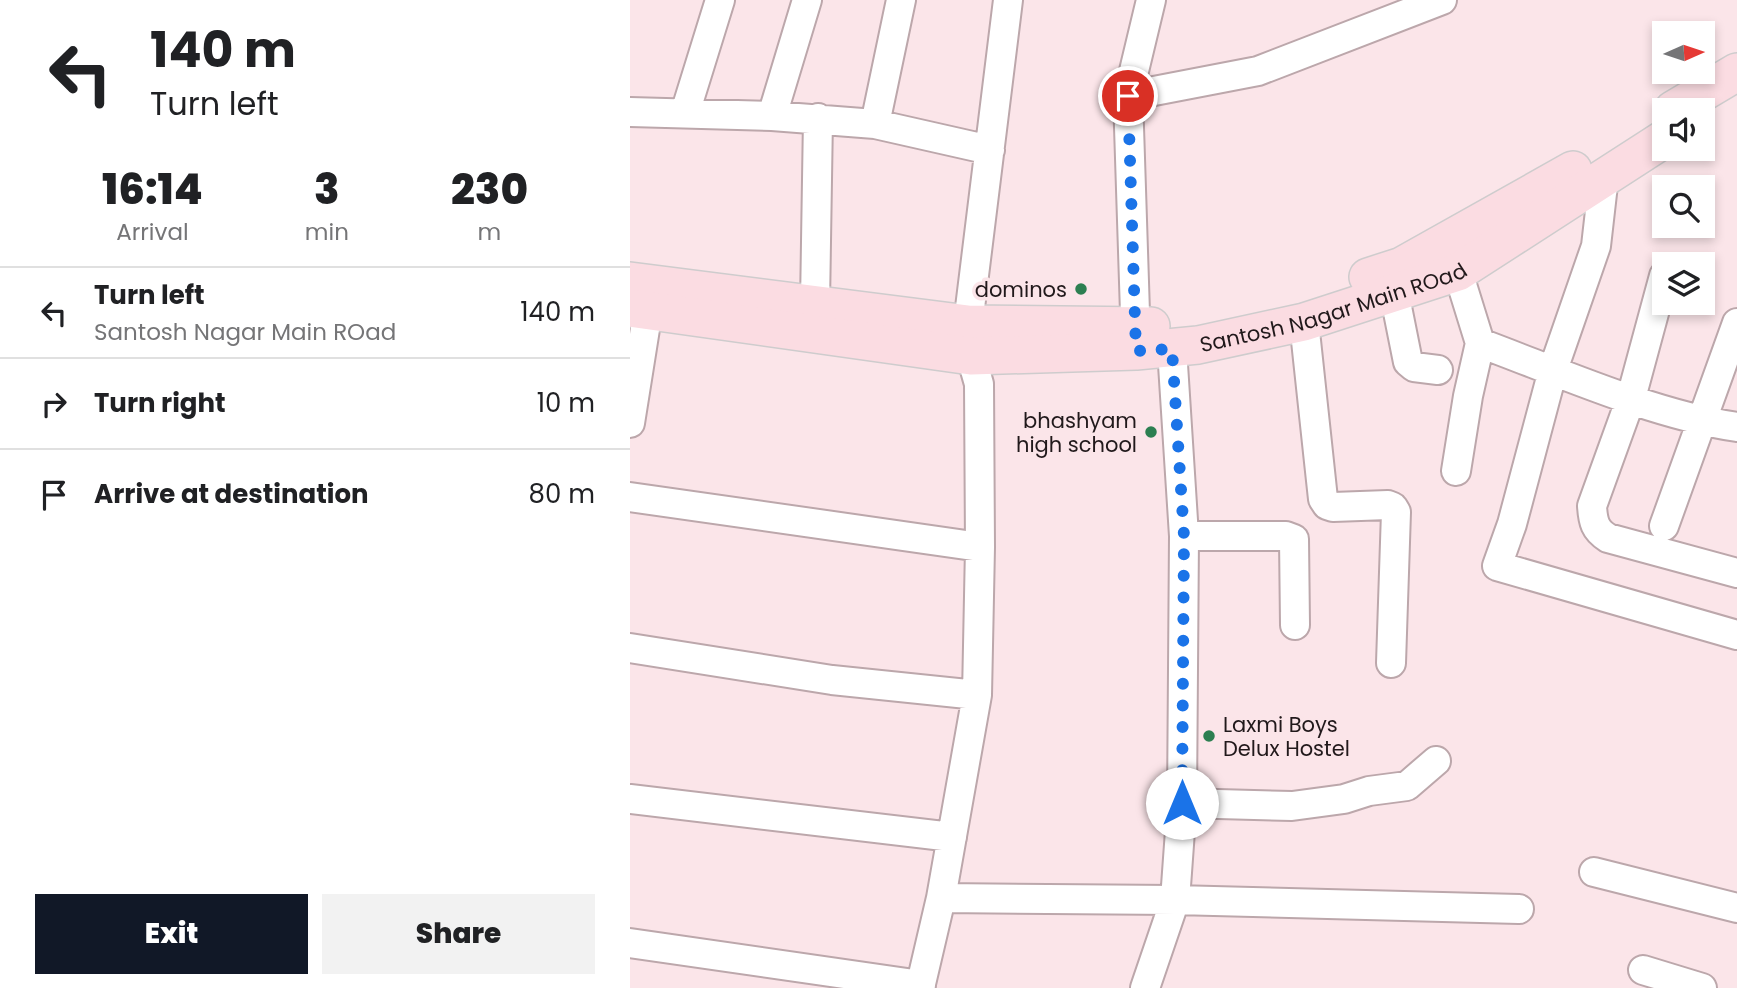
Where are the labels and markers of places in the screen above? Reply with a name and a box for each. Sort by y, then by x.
pin [1098,66,1158,126]
place label: dominos [975,275,1067,304]
marker: dominos [1073,281,1089,297]
place label: bhashyam high school [1016,406,1137,459]
marker: bhashyam high school [1143,424,1159,440]
place label: Laxmi Boys Delux Hostel [1223,710,1350,763]
marker: Laxmi Boys Delux Hostel [1201,728,1217,744]

